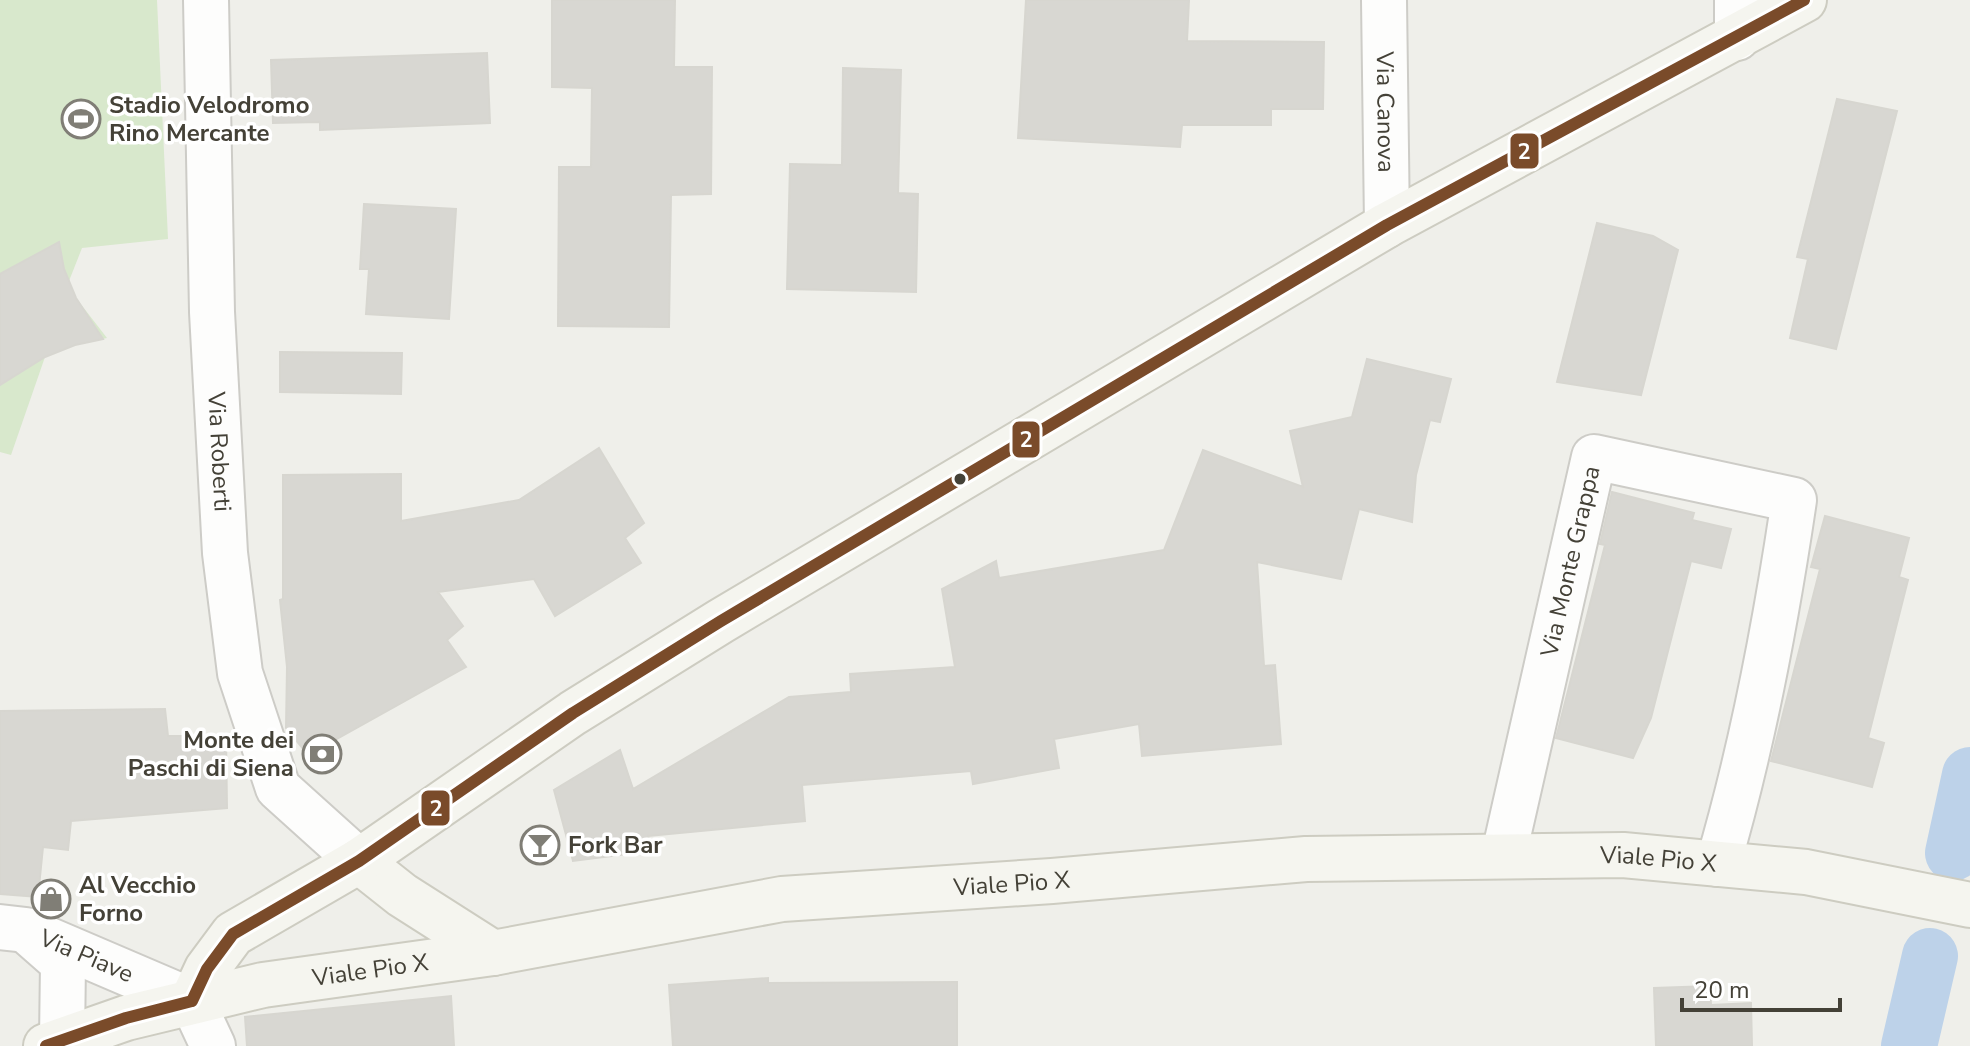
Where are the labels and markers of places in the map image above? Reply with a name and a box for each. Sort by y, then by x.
place label: Stadio Velodromo Rino Mercante [109,89,309,149]
sports icon: Stadio Velodromo Rino Mercante [60,98,102,140]
unlabelled marker [952,471,968,487]
place label: Monte dei Paschi di Siena [128,724,294,784]
bank icon: Monte dei Paschi di Siena [301,733,343,775]
bar icon: Fork Bar [519,824,561,866]
place label: Fork Bar [568,829,663,861]
place label: Al Vecchio Forno [79,869,196,929]
shop icon: Al Vecchio Forno [30,878,72,920]

